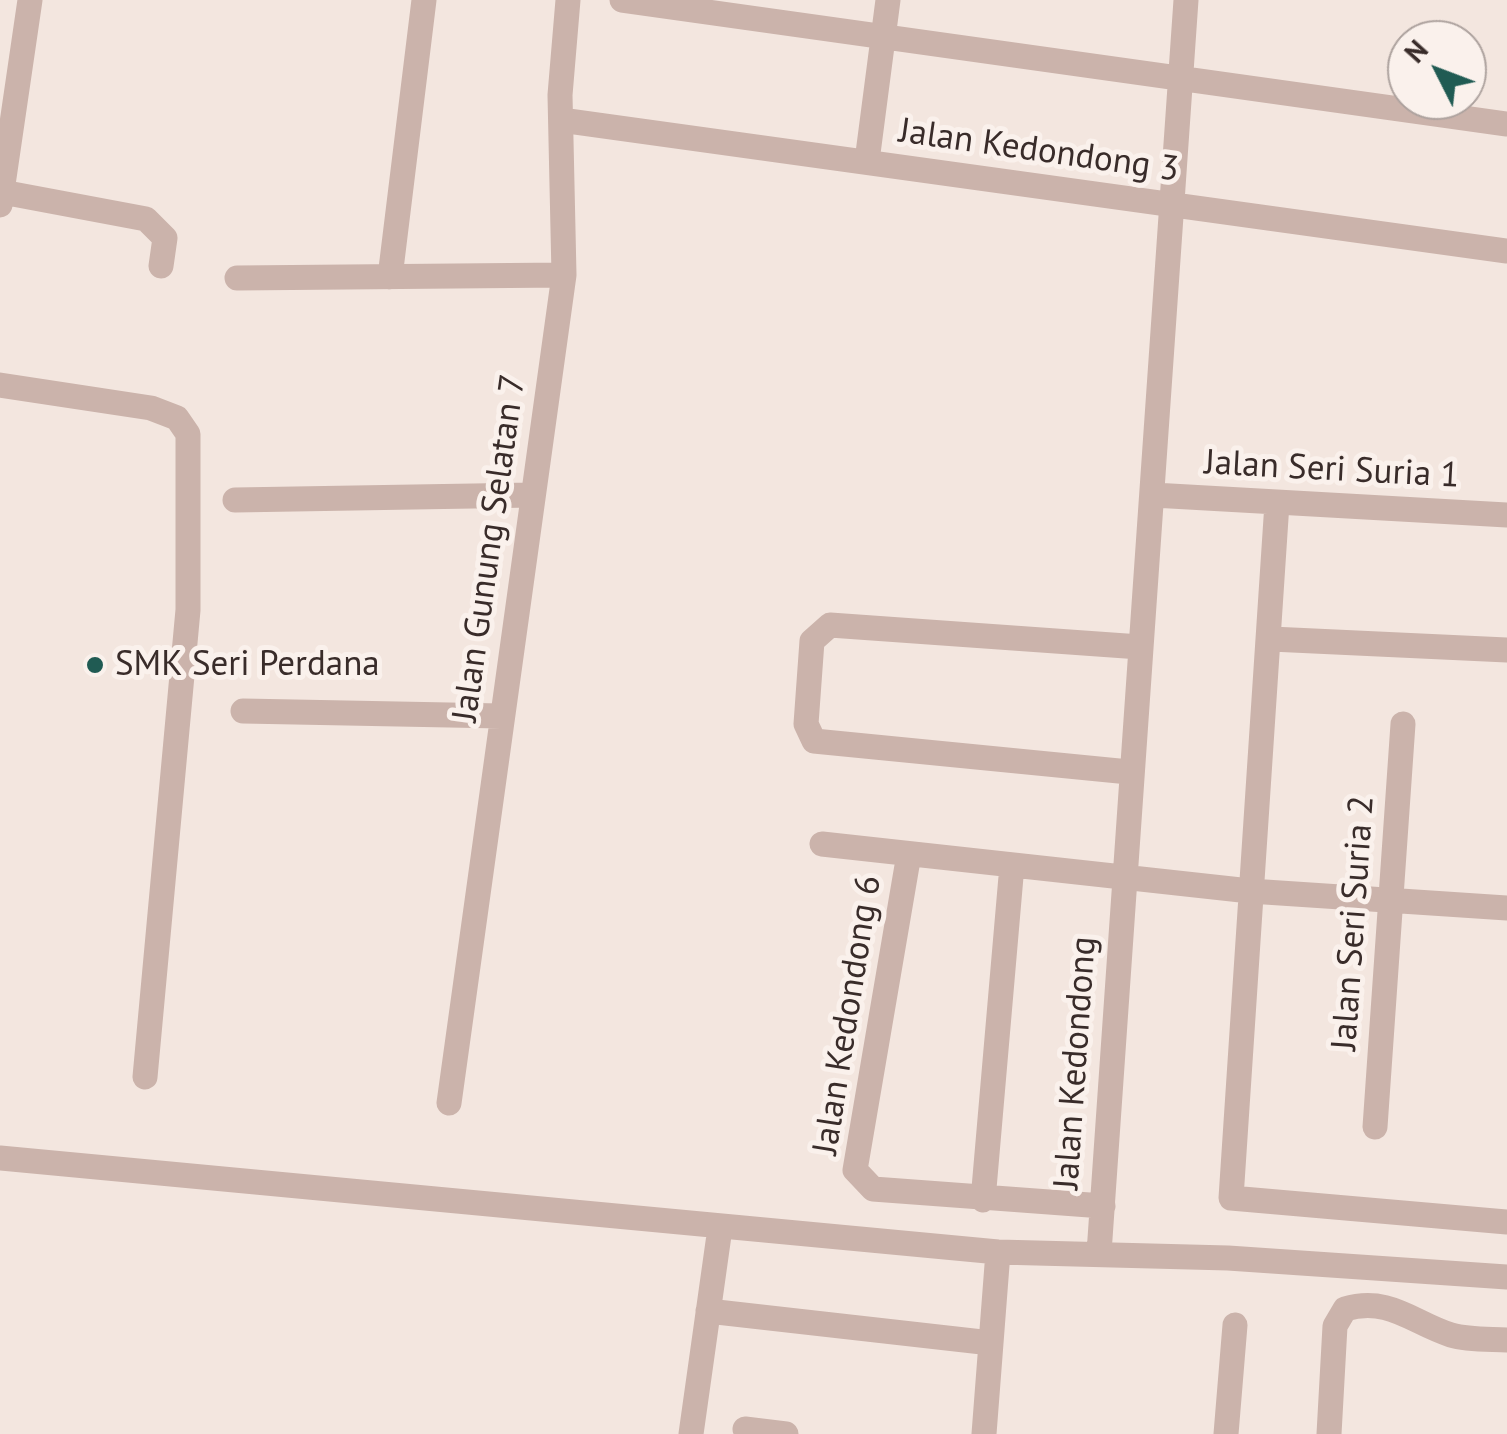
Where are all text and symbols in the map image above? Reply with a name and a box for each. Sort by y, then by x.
north arrow [1387,20,1487,120]
text: N [1396,32,1436,70]
street label: Jalan Kedondong 3 [897,111,1181,191]
street label: Jalan Gunung Selatan 7 [445,372,535,724]
street label: Jalan Seri Suria 1 [1204,442,1460,498]
place label: SMK Seri Perdana [115,644,380,686]
marker: SMK Seri Perdana [84,654,106,676]
street label: Jalan Seri Suria 2 [1324,794,1384,1052]
street label: Jalan Kedondong 6 [805,873,891,1157]
street label: Jalan Kedondong [1046,935,1106,1191]

